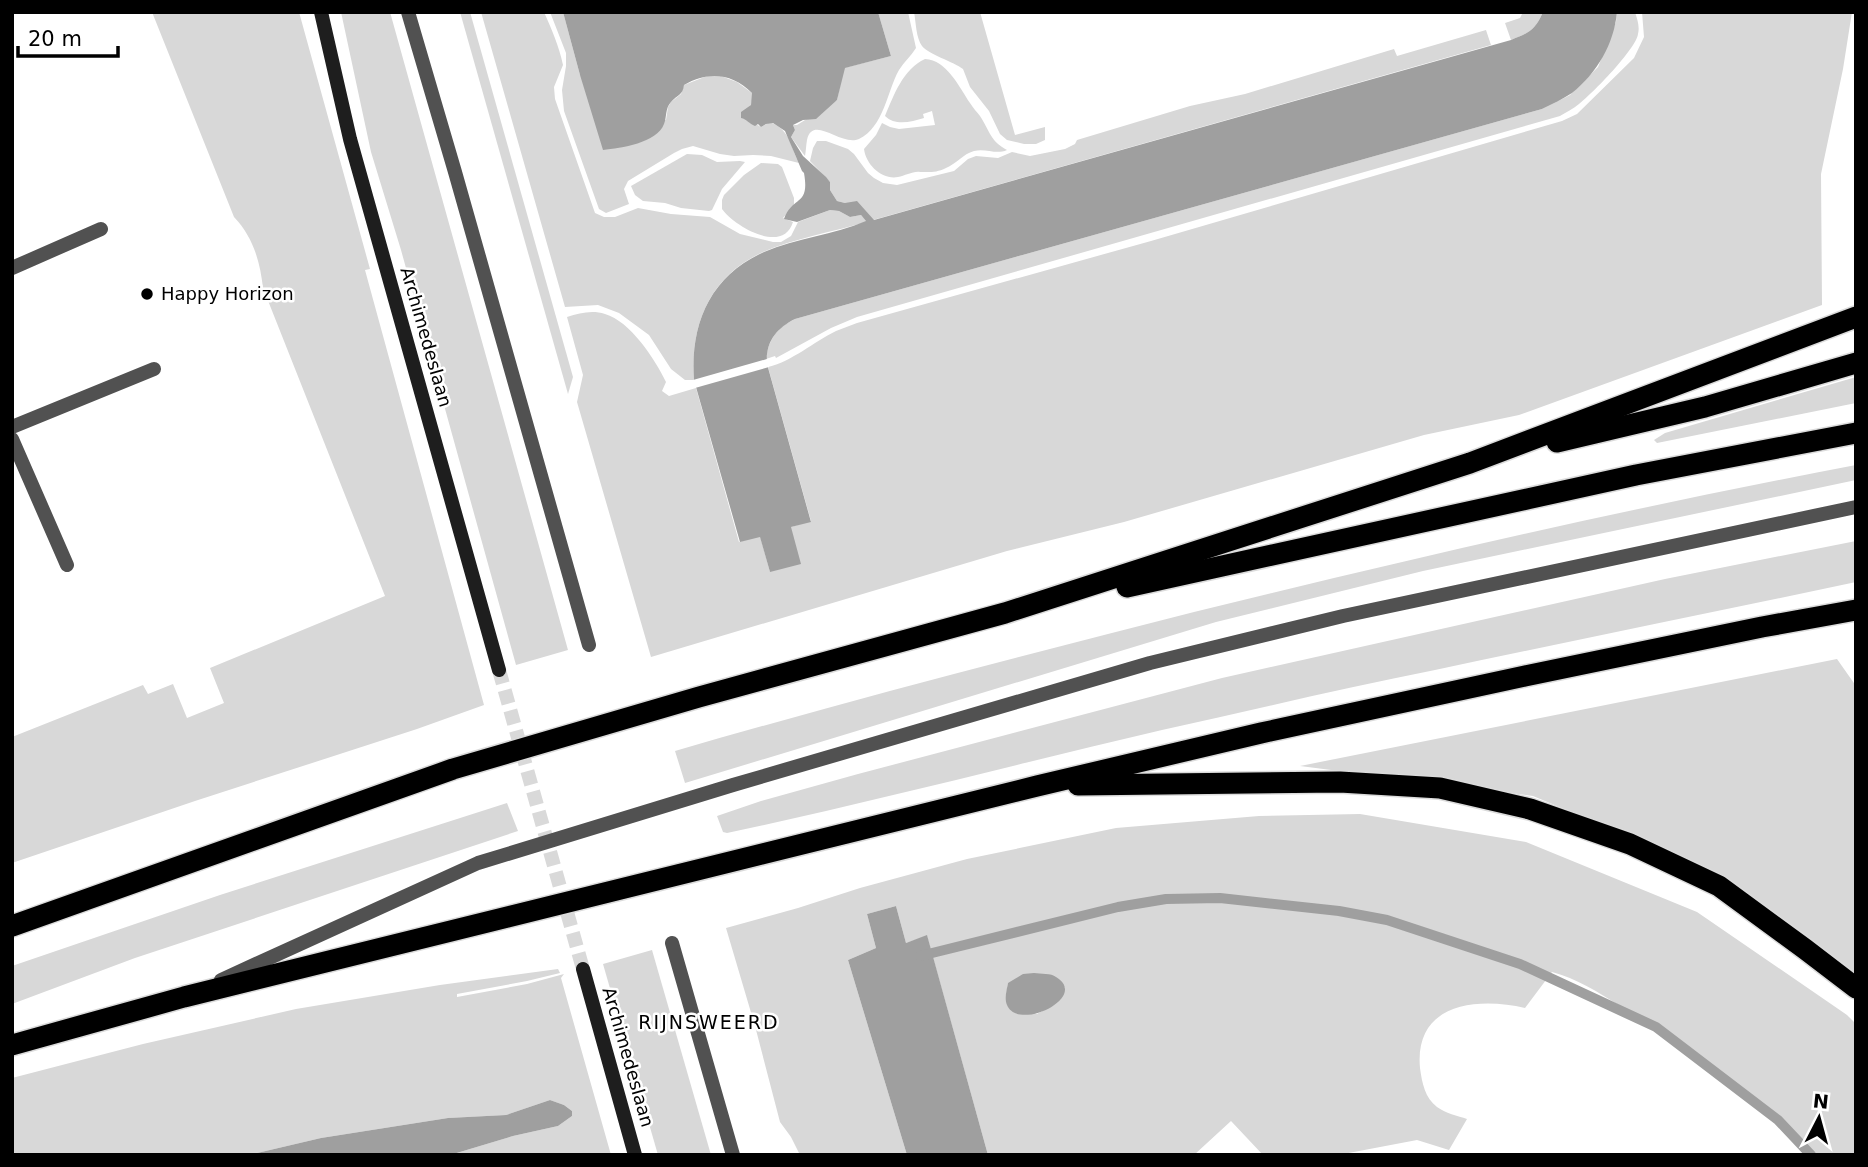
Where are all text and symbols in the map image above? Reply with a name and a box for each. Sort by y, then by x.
scale bar [18,14,117,58]
text: 20 m [28,27,82,51]
street label: Archimedeslaan [396,264,457,409]
place label: Happy Horizon [161,283,294,304]
marker: Happy Horizon [139,286,155,302]
street label: Archimedeslaan [598,984,659,1129]
district label: RIJNSWEERD [638,1011,780,1033]
north arrow [1784,1083,1854,1153]
text: N [1812,1089,1830,1113]

